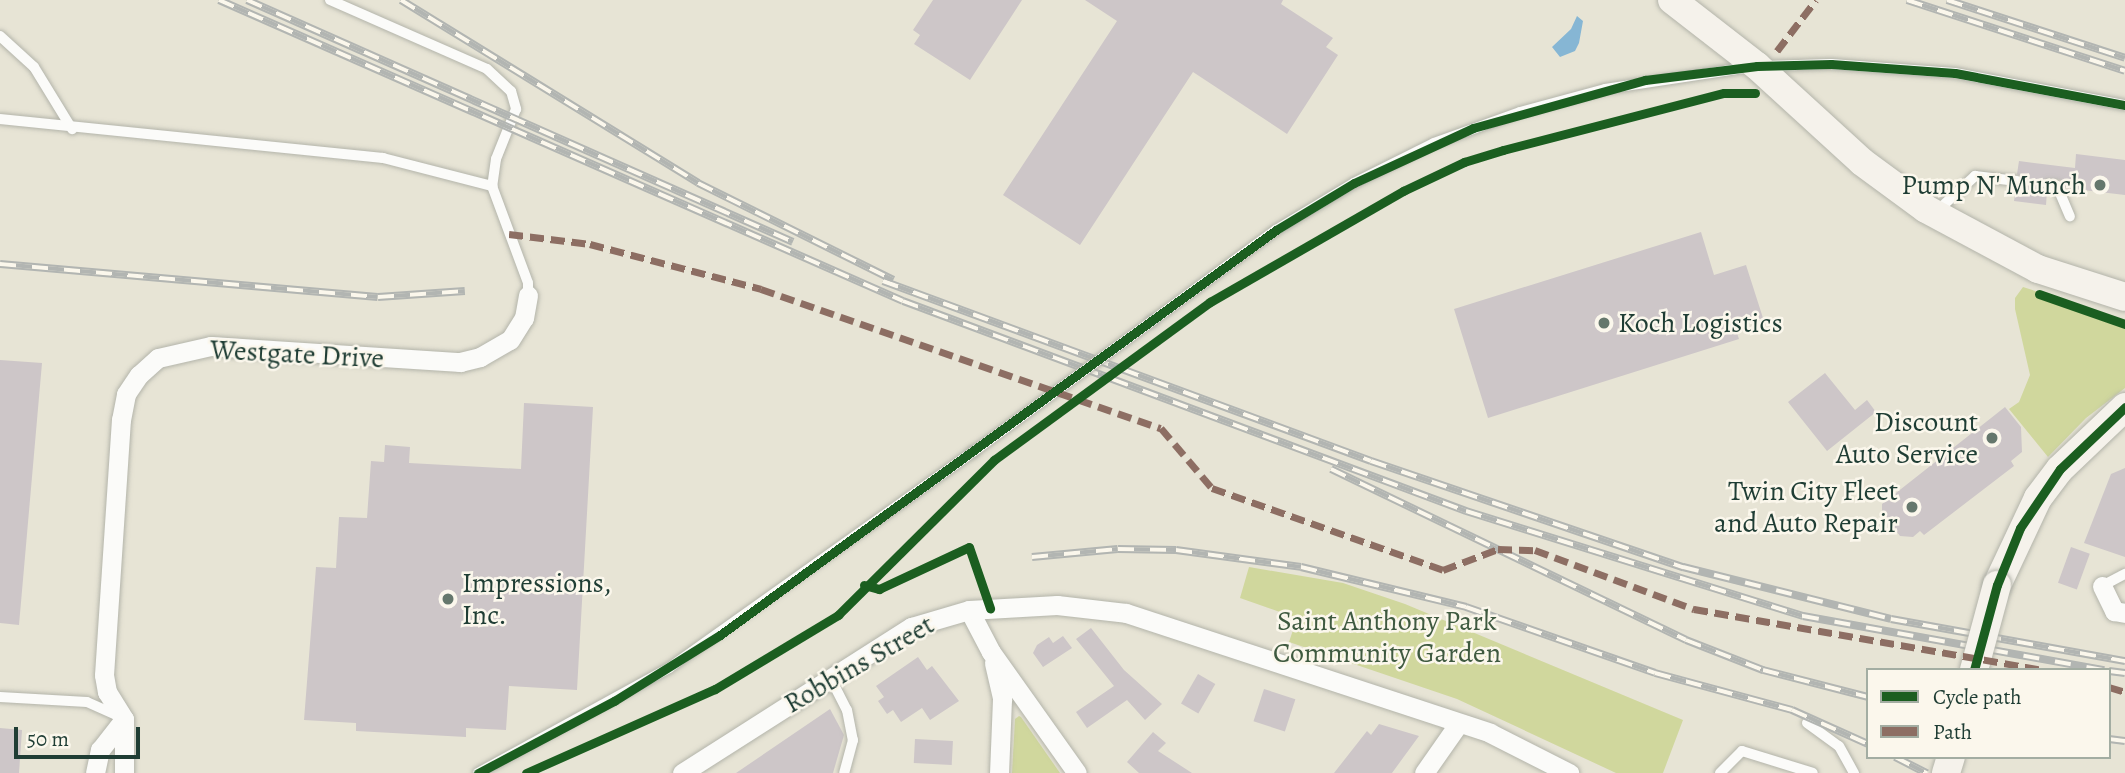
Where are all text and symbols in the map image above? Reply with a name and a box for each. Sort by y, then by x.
place label: Pump N' Munch [1901,168,2086,202]
marker: Pump N' Munch [2092,177,2108,193]
place label: Koch Logistics [1618,306,1783,340]
marker: Koch Logistics [1596,315,1612,331]
street label: Westgate Drive [209,333,385,375]
place label: Discount Auto Service [1836,405,1978,471]
marker: Discount Auto Service [1984,430,2000,446]
place label: Twin City Fleet and Auto Repair [1714,474,1898,540]
marker: Twin City Fleet and Auto Repair [1904,499,1920,515]
place label: Impressions, Inc. [462,566,612,632]
marker: Impressions, Inc. [440,591,456,607]
park label: Saint Anthony Park Community Garden [1273,604,1501,670]
street label: Robbins Street [778,608,940,720]
legend [1866,668,2111,759]
text: Cycle path [1933,683,2022,711]
scale bar [18,714,144,758]
text: Path [1933,718,1972,746]
text: 50 m [27,725,69,753]

